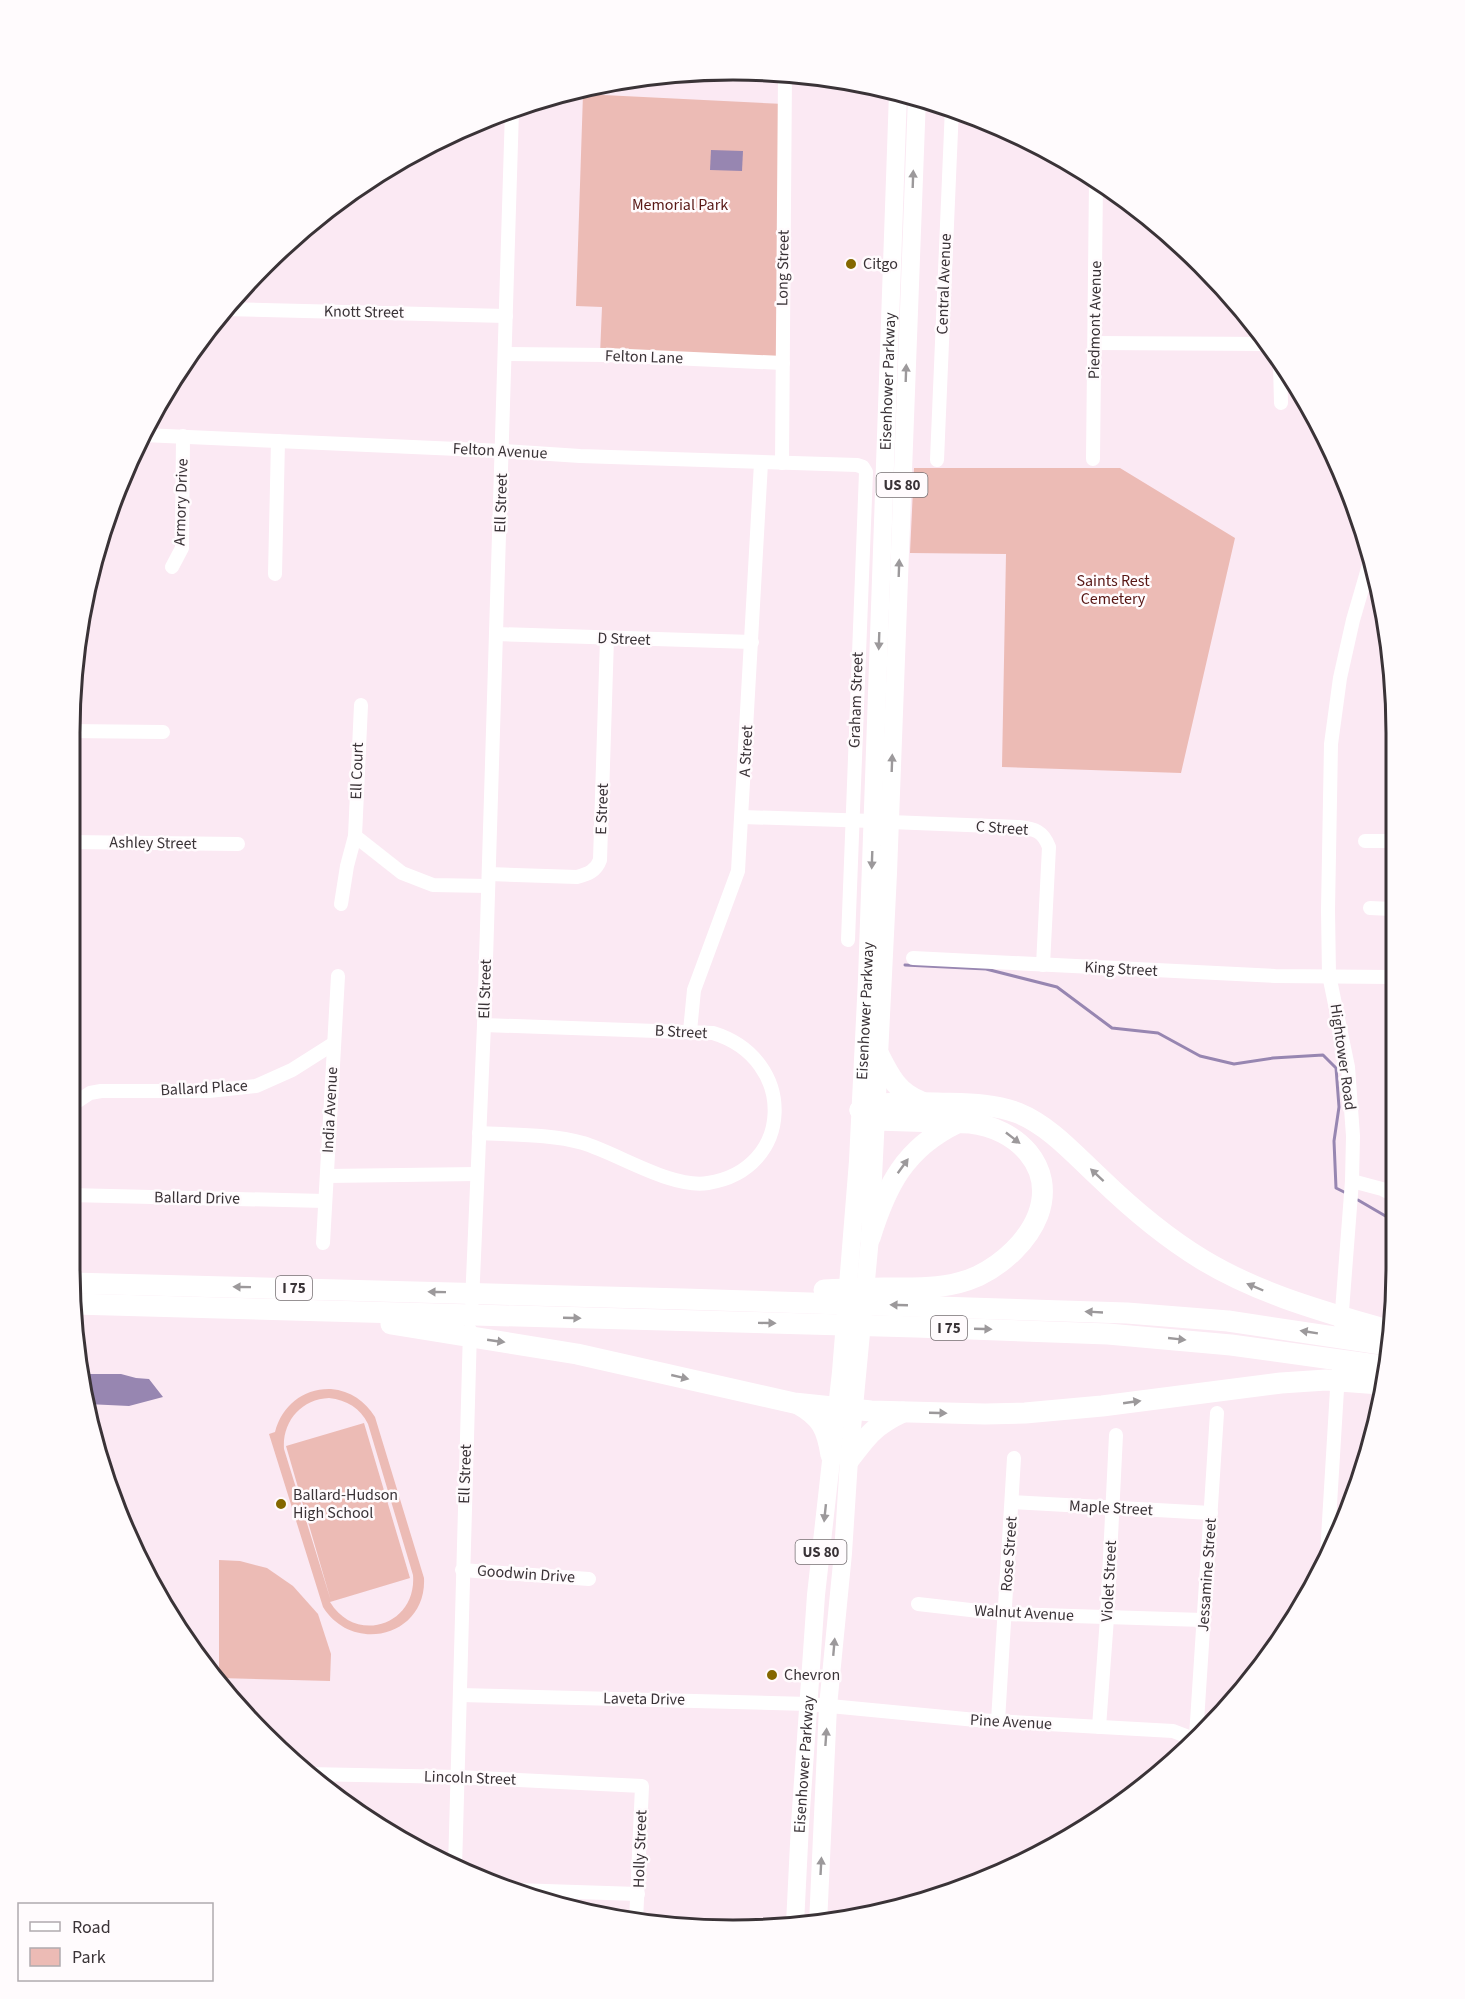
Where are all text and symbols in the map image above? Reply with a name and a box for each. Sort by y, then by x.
one-way arrow [908,169,918,188]
park label: Memorial Park [632,194,728,216]
street label: Long Street [771,229,795,306]
street label: Central Avenue [931,233,957,335]
place label: Citgo [863,253,898,275]
marker: Citgo [844,257,858,271]
street label: Piedmont Avenue [1083,261,1107,379]
street label: Knott Street [324,300,405,324]
street label: Eisenhower Parkway [875,311,901,451]
street label: Felton Lane [605,345,683,369]
one-way arrow [901,364,911,383]
street label: Felton Avenue [452,438,548,464]
street label: Armory Drive [168,458,194,546]
street label: Ell Street [489,472,513,533]
road number: US 80 [876,473,928,497]
one-way arrow [894,559,903,578]
park label: Saints Rest Cemetery [1076,570,1150,610]
street label: D Street [597,627,652,651]
one-way arrow [874,632,883,651]
street label: Graham Street [843,651,869,749]
street label: A Street [734,724,758,778]
street label: Ell Court [345,741,369,800]
one-way arrow [887,754,896,773]
street label: E Street [590,782,614,835]
street label: C Street [975,815,1030,841]
street label: Ashley Street [109,831,197,855]
one-way arrow [867,851,876,870]
street label: Eisenhower Parkway [851,941,879,1080]
street label: King Street [1084,956,1159,982]
street label: Ell Street [473,958,497,1019]
street label: Hightower Road [1325,1002,1361,1112]
street label: B Street [654,1020,708,1044]
street label: India Avenue [317,1066,343,1154]
street label: Ballard Place [160,1075,248,1101]
one-way arrow [1005,1132,1021,1145]
one-way arrow [897,1159,909,1175]
one-way arrow [1090,1169,1104,1183]
street label: Ballard Drive [154,1186,240,1210]
road number: I 75 [276,1276,312,1300]
one-way arrow [233,1282,252,1292]
one-way arrow [1246,1282,1264,1291]
one-way arrow [428,1287,447,1297]
one-way arrow [890,1300,909,1310]
one-way arrow [1085,1307,1104,1316]
one-way arrow [562,1313,581,1323]
road number: I 75 [931,1316,967,1340]
one-way arrow [757,1318,776,1328]
one-way arrow [973,1325,992,1334]
one-way arrow [1300,1328,1319,1337]
one-way arrow [1168,1334,1187,1344]
one-way arrow [486,1336,505,1345]
one-way arrow [670,1373,689,1383]
one-way arrow [1123,1397,1142,1407]
one-way arrow [928,1408,947,1417]
street label: Ell Street [453,1443,477,1504]
place label: Ballard-Hudson High School [293,1484,398,1524]
street label: Maple Street [1069,1495,1154,1521]
marker: Ballard-Hudson High School [274,1497,288,1511]
one-way arrow [821,1504,830,1523]
street label: Rose Street [995,1515,1023,1592]
street label: Jessamine Street [1192,1517,1222,1633]
street label: Violet Street [1096,1539,1122,1622]
road number: US 80 [796,1540,846,1564]
street label: Goodwin Drive [476,1560,576,1588]
street label: Walnut Avenue [974,1599,1074,1627]
one-way arrow [829,1638,839,1657]
place label: Chevron [784,1664,840,1686]
marker: Chevron [765,1668,779,1682]
street label: Laveta Drive [603,1687,685,1711]
street label: Eisenhower Parkway [789,1694,820,1834]
street label: Pine Avenue [969,1709,1053,1735]
one-way arrow [821,1728,831,1747]
street label: Lincoln Street [424,1765,517,1791]
street label: Holly Street [628,1809,652,1888]
one-way arrow [817,1856,826,1875]
legend [18,1903,213,1981]
text: Road [72,1915,111,1940]
text: Park [72,1945,106,1970]

